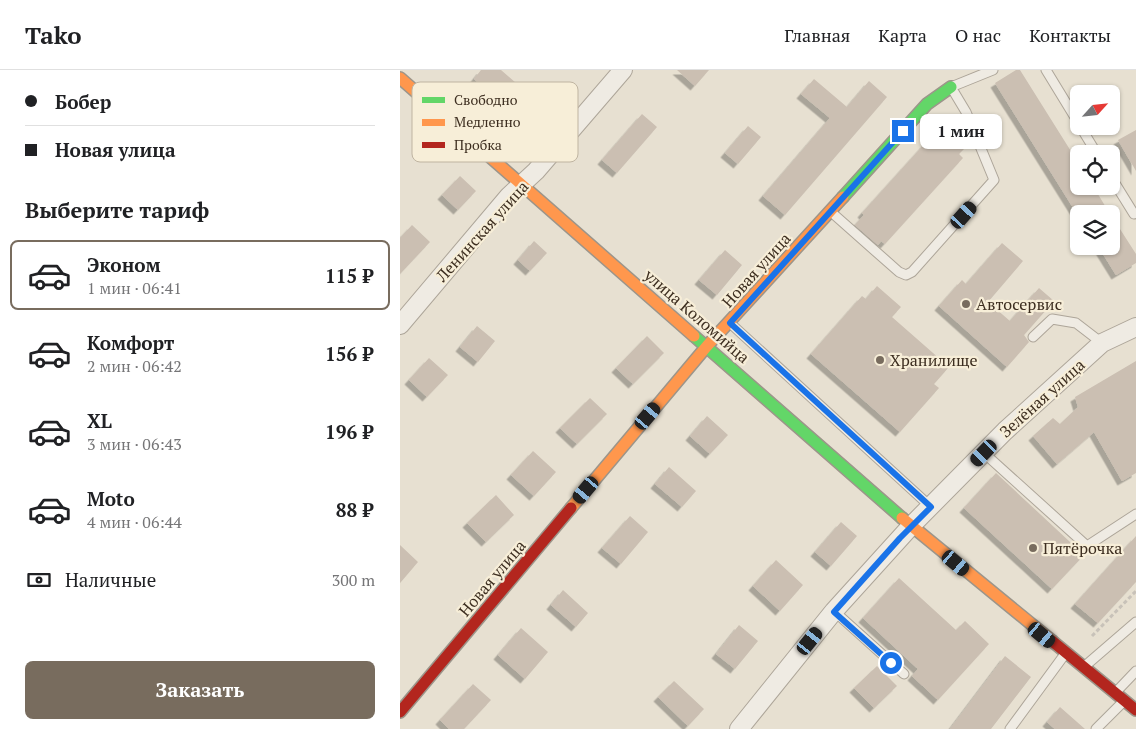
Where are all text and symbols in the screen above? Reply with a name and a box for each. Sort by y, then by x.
text: Tako [25,19,82,51]
text: Главная [784,23,850,47]
text: Карта [878,23,927,47]
text: О нас [955,23,1001,47]
text: Контакты [1029,23,1111,47]
legend [412,82,578,162]
north arrow [1070,85,1120,135]
map controls [1070,85,1120,255]
text: Бобер [55,89,111,114]
text: Свободно [454,90,518,109]
text: Медленно [454,112,521,131]
callout: 1 мин [920,114,1003,148]
route end [892,120,914,142]
text: 1 мин [937,120,985,142]
text: Пробка [454,135,502,154]
text: Новая улица [55,137,175,162]
button: locate [1070,145,1120,195]
street label: Ленинская улица [430,176,533,287]
text: Выберите тариф [25,195,209,224]
car [948,199,979,231]
button: layers [1070,205,1120,255]
street label: Новая улица [717,228,795,312]
text: Эконом [87,252,161,277]
icon: car [27,253,72,298]
text: 115 ₽ [325,263,373,288]
street label: улица Коломийца [639,263,754,368]
text: 1 мин · 06:41 [87,277,182,299]
place label: Автосервис [976,293,1062,315]
marker: Автосервис [960,298,972,310]
text: Комфорт [87,330,174,355]
icon: car [27,331,72,376]
text: 156 ₽ [325,341,373,366]
place label: Хранилище [890,349,977,371]
marker: Хранилище [874,354,886,366]
street label: Зелёная улица [995,354,1089,442]
text: 2 мин · 06:42 [87,355,182,377]
car [632,400,663,432]
text: XL [87,408,112,433]
icon: car [27,409,72,454]
text: 196 ₽ [325,419,373,444]
text: 3 мин · 06:43 [87,433,182,455]
car [968,437,999,469]
car [570,474,601,506]
text: Moto [87,486,135,511]
icon: car [27,487,72,532]
text: 88 ₽ [336,497,373,522]
text: 4 мин · 06:44 [87,511,182,533]
street label: Новая улица [454,535,530,621]
place label: Пятёрочка [1043,537,1122,559]
marker: Пятёрочка [1027,542,1039,554]
car [939,548,972,578]
icon: cash [25,566,53,594]
text: Наличные [65,567,156,592]
text: 300 m [332,569,375,591]
car [1025,620,1058,650]
car [794,625,825,657]
route start [880,652,902,674]
button: Заказать [25,661,375,719]

